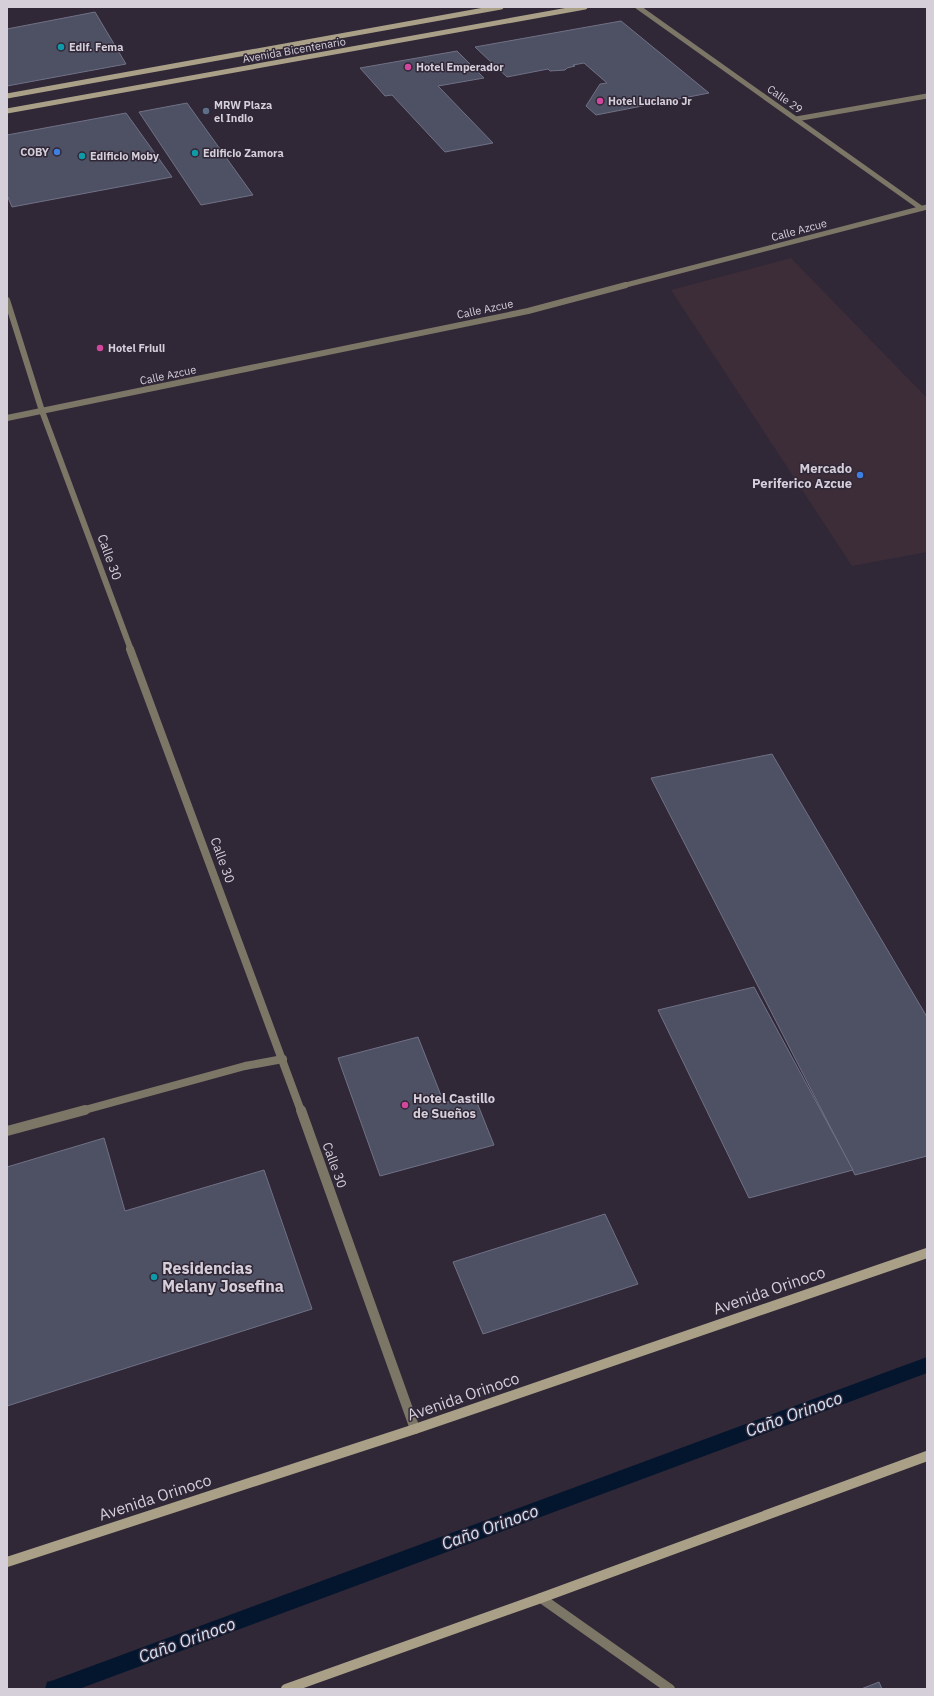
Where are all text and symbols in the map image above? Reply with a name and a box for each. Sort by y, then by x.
street label: Avenida Bicentenario [241,34,347,66]
place label: Edif. Fema [69,40,123,54]
marker: Edif. Fema [56,42,66,52]
place label: Hotel Emperador [416,60,504,74]
marker: Hotel Emperador [403,62,413,72]
street label: Calle 29 [764,82,806,116]
place label: Hotel Luciano Jr [608,94,692,108]
marker: Hotel Luciano Jr [595,96,605,106]
place label: MRW Plaza el Indio [214,98,272,125]
marker: MRW Plaza el Indio [201,106,211,116]
place label: COBY [20,145,50,159]
place label: Edificio Zamora [203,146,284,160]
marker: COBY [52,147,62,157]
marker: Edificio Zamora [190,148,200,158]
place label: Edificio Moby [90,149,159,163]
marker: Edificio Moby [77,151,87,161]
street label: Calle Azcue [770,216,828,244]
street label: Calle Azcue [456,296,514,322]
place label: Hotel Friuli [108,341,165,355]
marker: Hotel Friuli [95,343,105,353]
street label: Calle Azcue [139,362,197,388]
place label: Mercado Periferico Azcue [752,460,852,492]
marker: Mercado Periferico Azcue [855,470,865,480]
street label: Calle 30 [93,532,126,583]
street label: Calle 30 [206,835,239,886]
place label: Hotel Castillo de Sueños [413,1090,495,1122]
marker: Hotel Castillo de Sueños [400,1100,410,1110]
street label: Calle 30 [318,1140,351,1191]
place label: Residencias Melany Josefina [162,1258,284,1296]
street label: Avenida Orinoco [710,1261,828,1319]
marker: Residencias Melany Josefina [149,1272,159,1282]
street label: Avenida Orinoco [404,1367,522,1425]
water label: Caño Orinoco [742,1386,846,1442]
street label: Avenida Orinoco [96,1469,214,1525]
water label: Caño Orinoco [438,1499,542,1555]
water label: Caño Orinoco [135,1612,239,1668]

